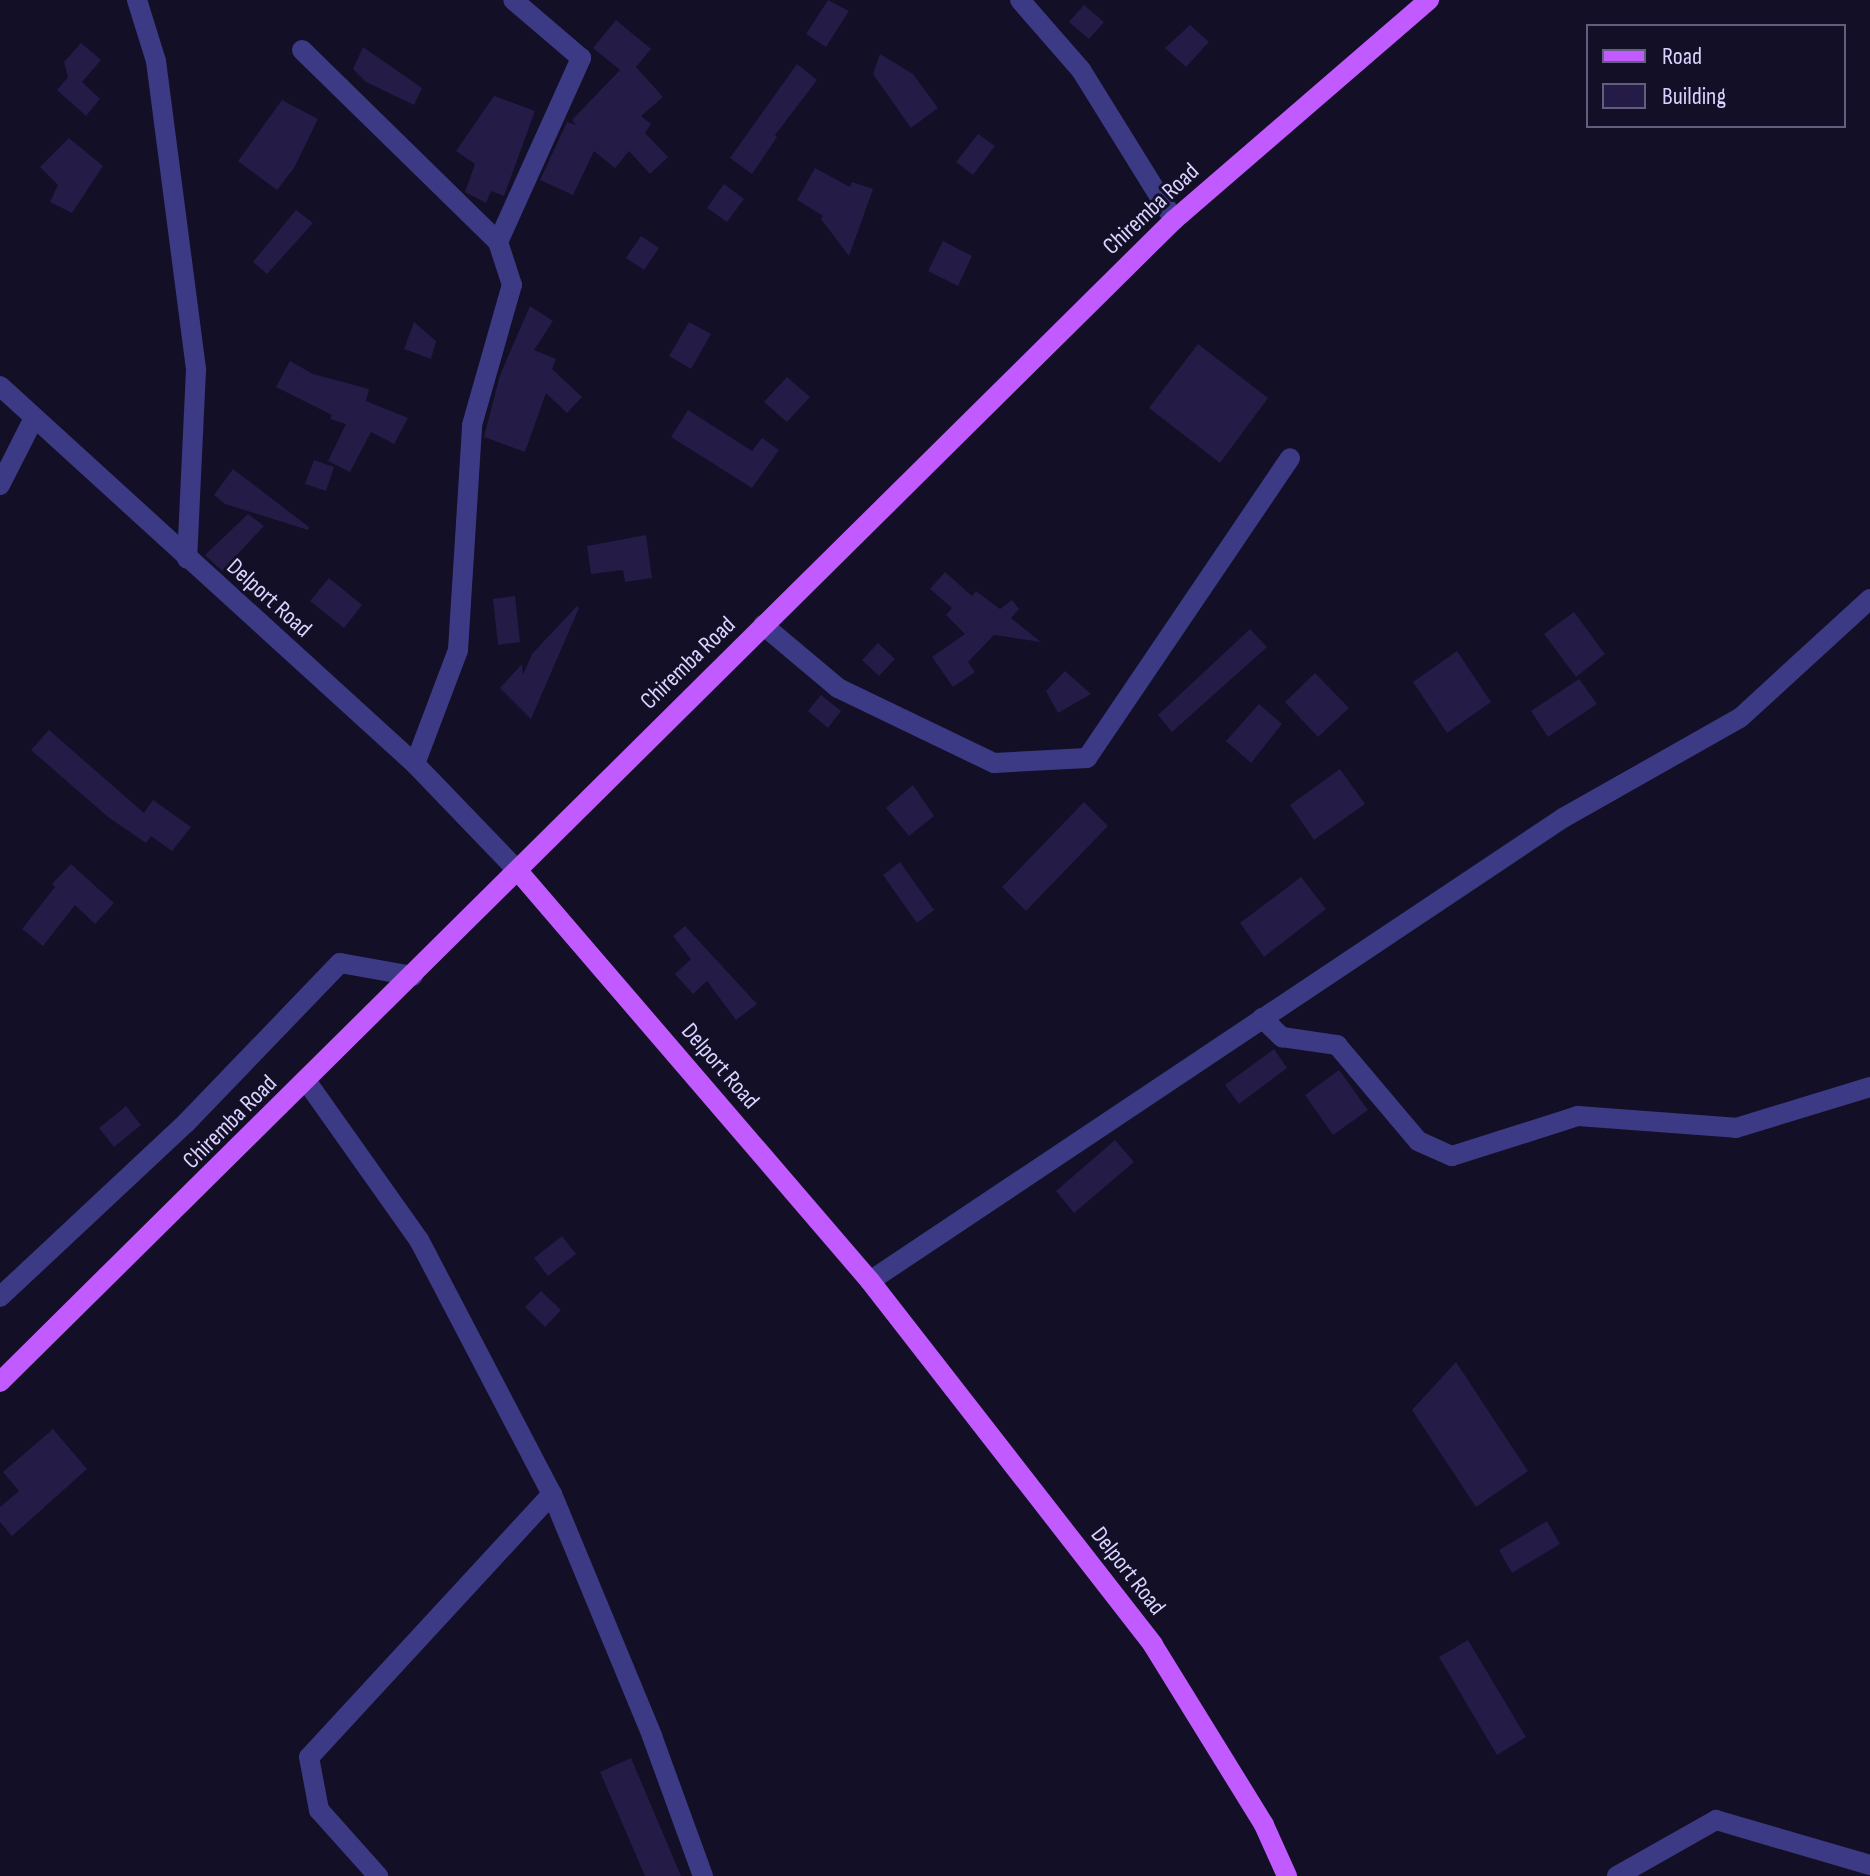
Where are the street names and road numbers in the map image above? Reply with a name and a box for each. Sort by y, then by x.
street label: Chiremba Road [1097,157,1205,261]
street label: Delport Road [221,552,317,644]
street label: Chiremba Road [635,611,741,715]
street label: Delport Road [675,1017,765,1115]
street label: Chiremba Road [177,1069,283,1175]
street label: Delport Road [1085,1521,1171,1621]

